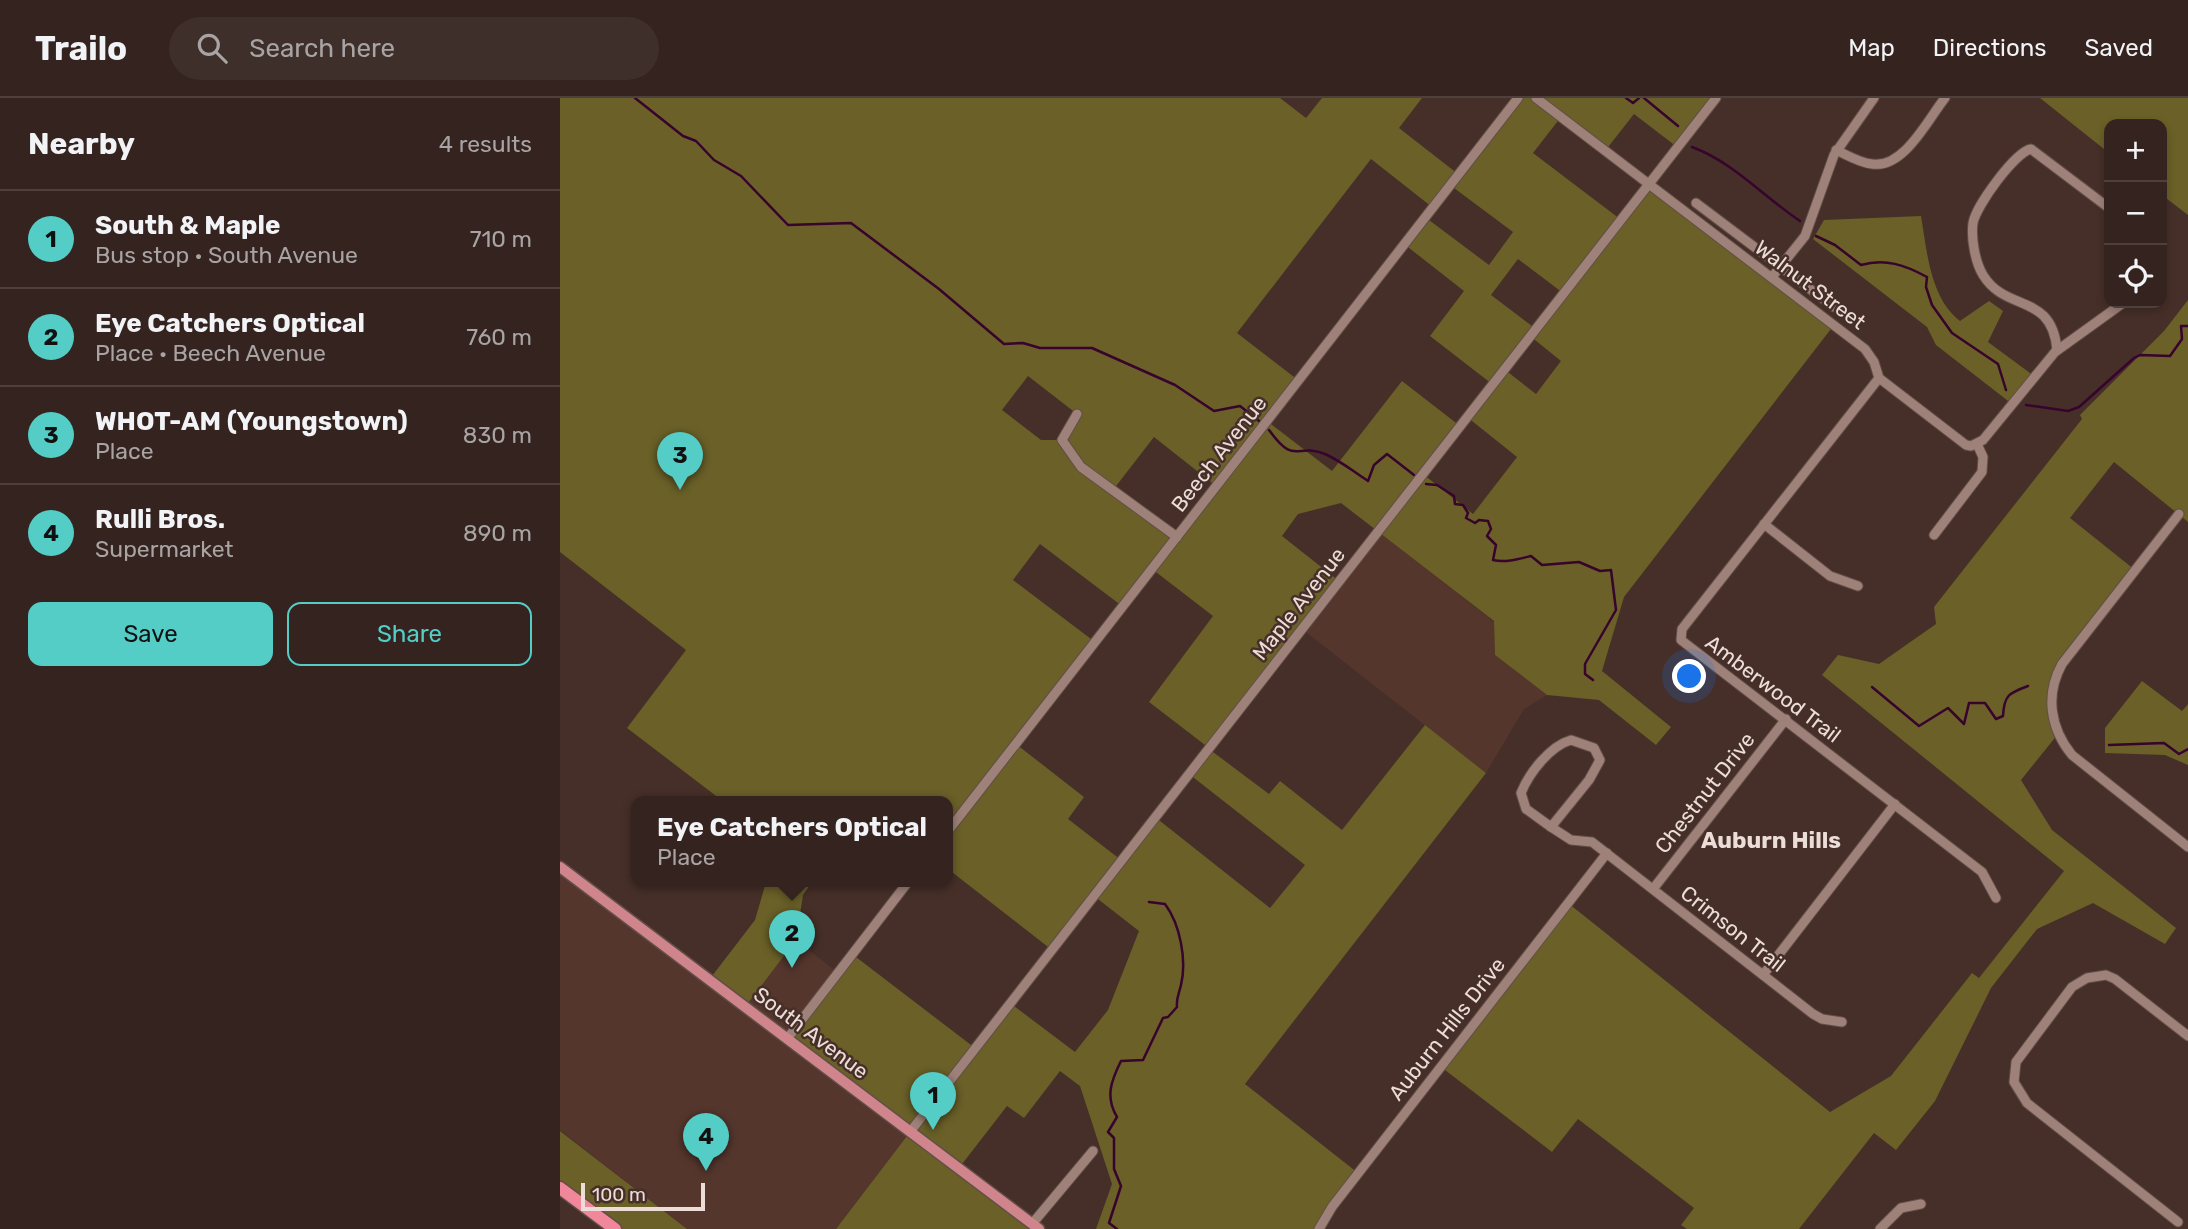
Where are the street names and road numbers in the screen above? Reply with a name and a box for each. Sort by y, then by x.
street label: Walnut Street [1750,235,1871,334]
street label: Beech Avenue [1166,391,1272,517]
street label: Maple Avenue [1247,542,1350,665]
street label: Amberwood Trail [1701,630,1846,748]
street label: Chestnut Drive [1650,727,1760,858]
street label: Crimson Trail [1676,880,1791,977]
street label: Auburn Hills Drive [1383,952,1510,1105]
street label: South Avenue [749,981,873,1084]

